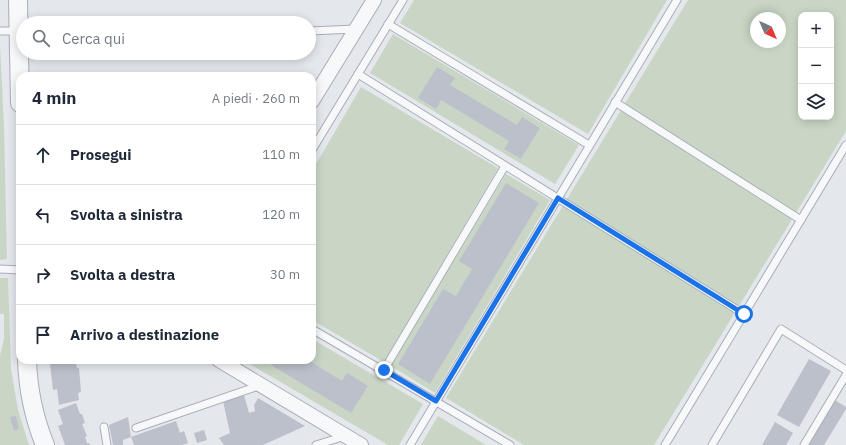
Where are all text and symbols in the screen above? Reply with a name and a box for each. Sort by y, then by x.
north arrow [750,12,786,48]
map controls [798,12,834,120]
button: + [798,12,834,48]
search box [16,16,316,60]
icon: search [30,27,52,49]
text: Cerca qui [62,29,125,48]
button: − [798,48,834,84]
button: layers [798,84,834,120]
text: 4 min [32,87,76,109]
text: A piedi · 260 m [212,90,300,107]
icon: ahead [32,144,54,166]
text: Prosegui [70,145,132,164]
text: 110 m [262,146,300,163]
icon: left [32,204,54,226]
text: Svolta a sinistra [70,205,183,224]
text: 120 m [262,206,300,223]
icon: right [32,264,54,286]
text: Svolta a destra [70,265,175,284]
text: 30 m [270,266,300,283]
route start [735,305,753,323]
icon: arrive [32,324,54,346]
text: Arrivo a destinazione [70,325,219,344]
route end [375,361,393,379]

